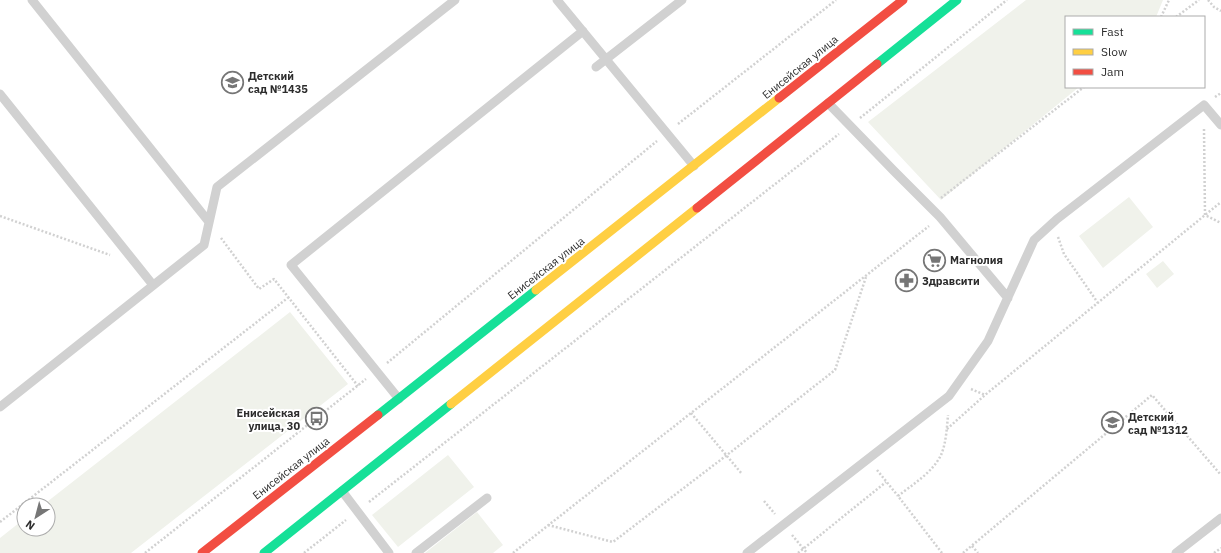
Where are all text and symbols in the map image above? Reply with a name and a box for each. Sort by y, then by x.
legend [1065,16,1205,88]
text: Fast [1101,24,1124,39]
street label: Енисейская улица [759,32,841,102]
text: Slow [1101,44,1127,59]
text: Jam [1101,64,1124,79]
school or university icon: Детский сад №1435 [219,69,245,95]
place label: Детский сад №1435 [248,69,308,96]
street label: Енисейская улица [505,234,587,302]
supermarket icon: Магнолия [921,247,947,273]
place label: Магнолия [950,253,1003,267]
pharmacy icon: Здравсити [893,268,919,294]
place label: Здравсити [922,274,980,288]
place label: Енисейская улица, 30 [237,406,300,433]
bus stop icon: Енисейская улица, 30 [303,406,329,432]
school or university icon: Детский сад №1312 [1100,410,1126,436]
place label: Детский сад №1312 [1128,410,1188,437]
street label: Енисейская улица [250,434,332,502]
north arrow [16,497,56,537]
text: N [23,517,37,533]

